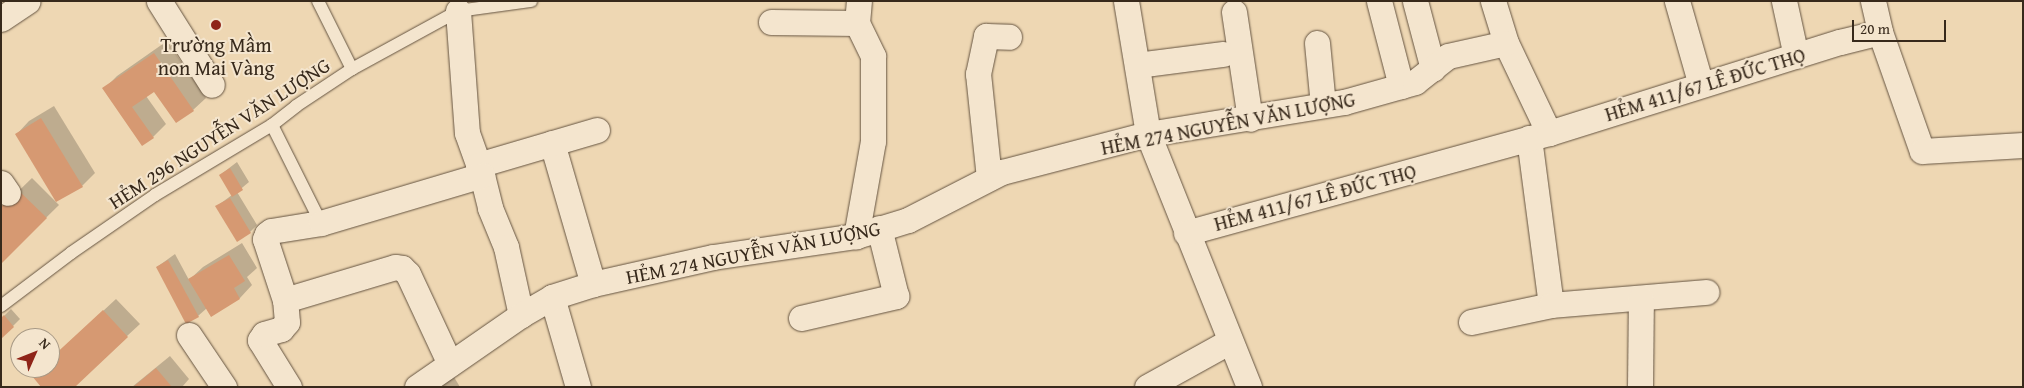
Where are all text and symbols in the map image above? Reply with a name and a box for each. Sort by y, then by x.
scale bar [1854,10,1948,42]
text: 20 m [1860,18,1890,39]
marker: Trường Mầm non Mai Vàng [210,19,222,31]
place label: Trường Mầm non Mai Vàng [158,33,274,80]
street label: HẺM 411/67 LÊ ĐỨC THỌ [1602,42,1808,126]
street label: HẺM 296 NGUYỄN VĂN LƯỢNG [104,52,334,214]
street label: HẺM 274 NGUYỄN VĂN LƯỢNG [1099,87,1357,159]
street label: HẺM 411/67 LÊ ĐỨC THỌ [1211,158,1419,236]
street label: HẺM 274 NGUYỄN VĂN LƯỢNG [624,216,882,288]
north arrow [10,328,60,378]
text: N [35,333,56,354]

